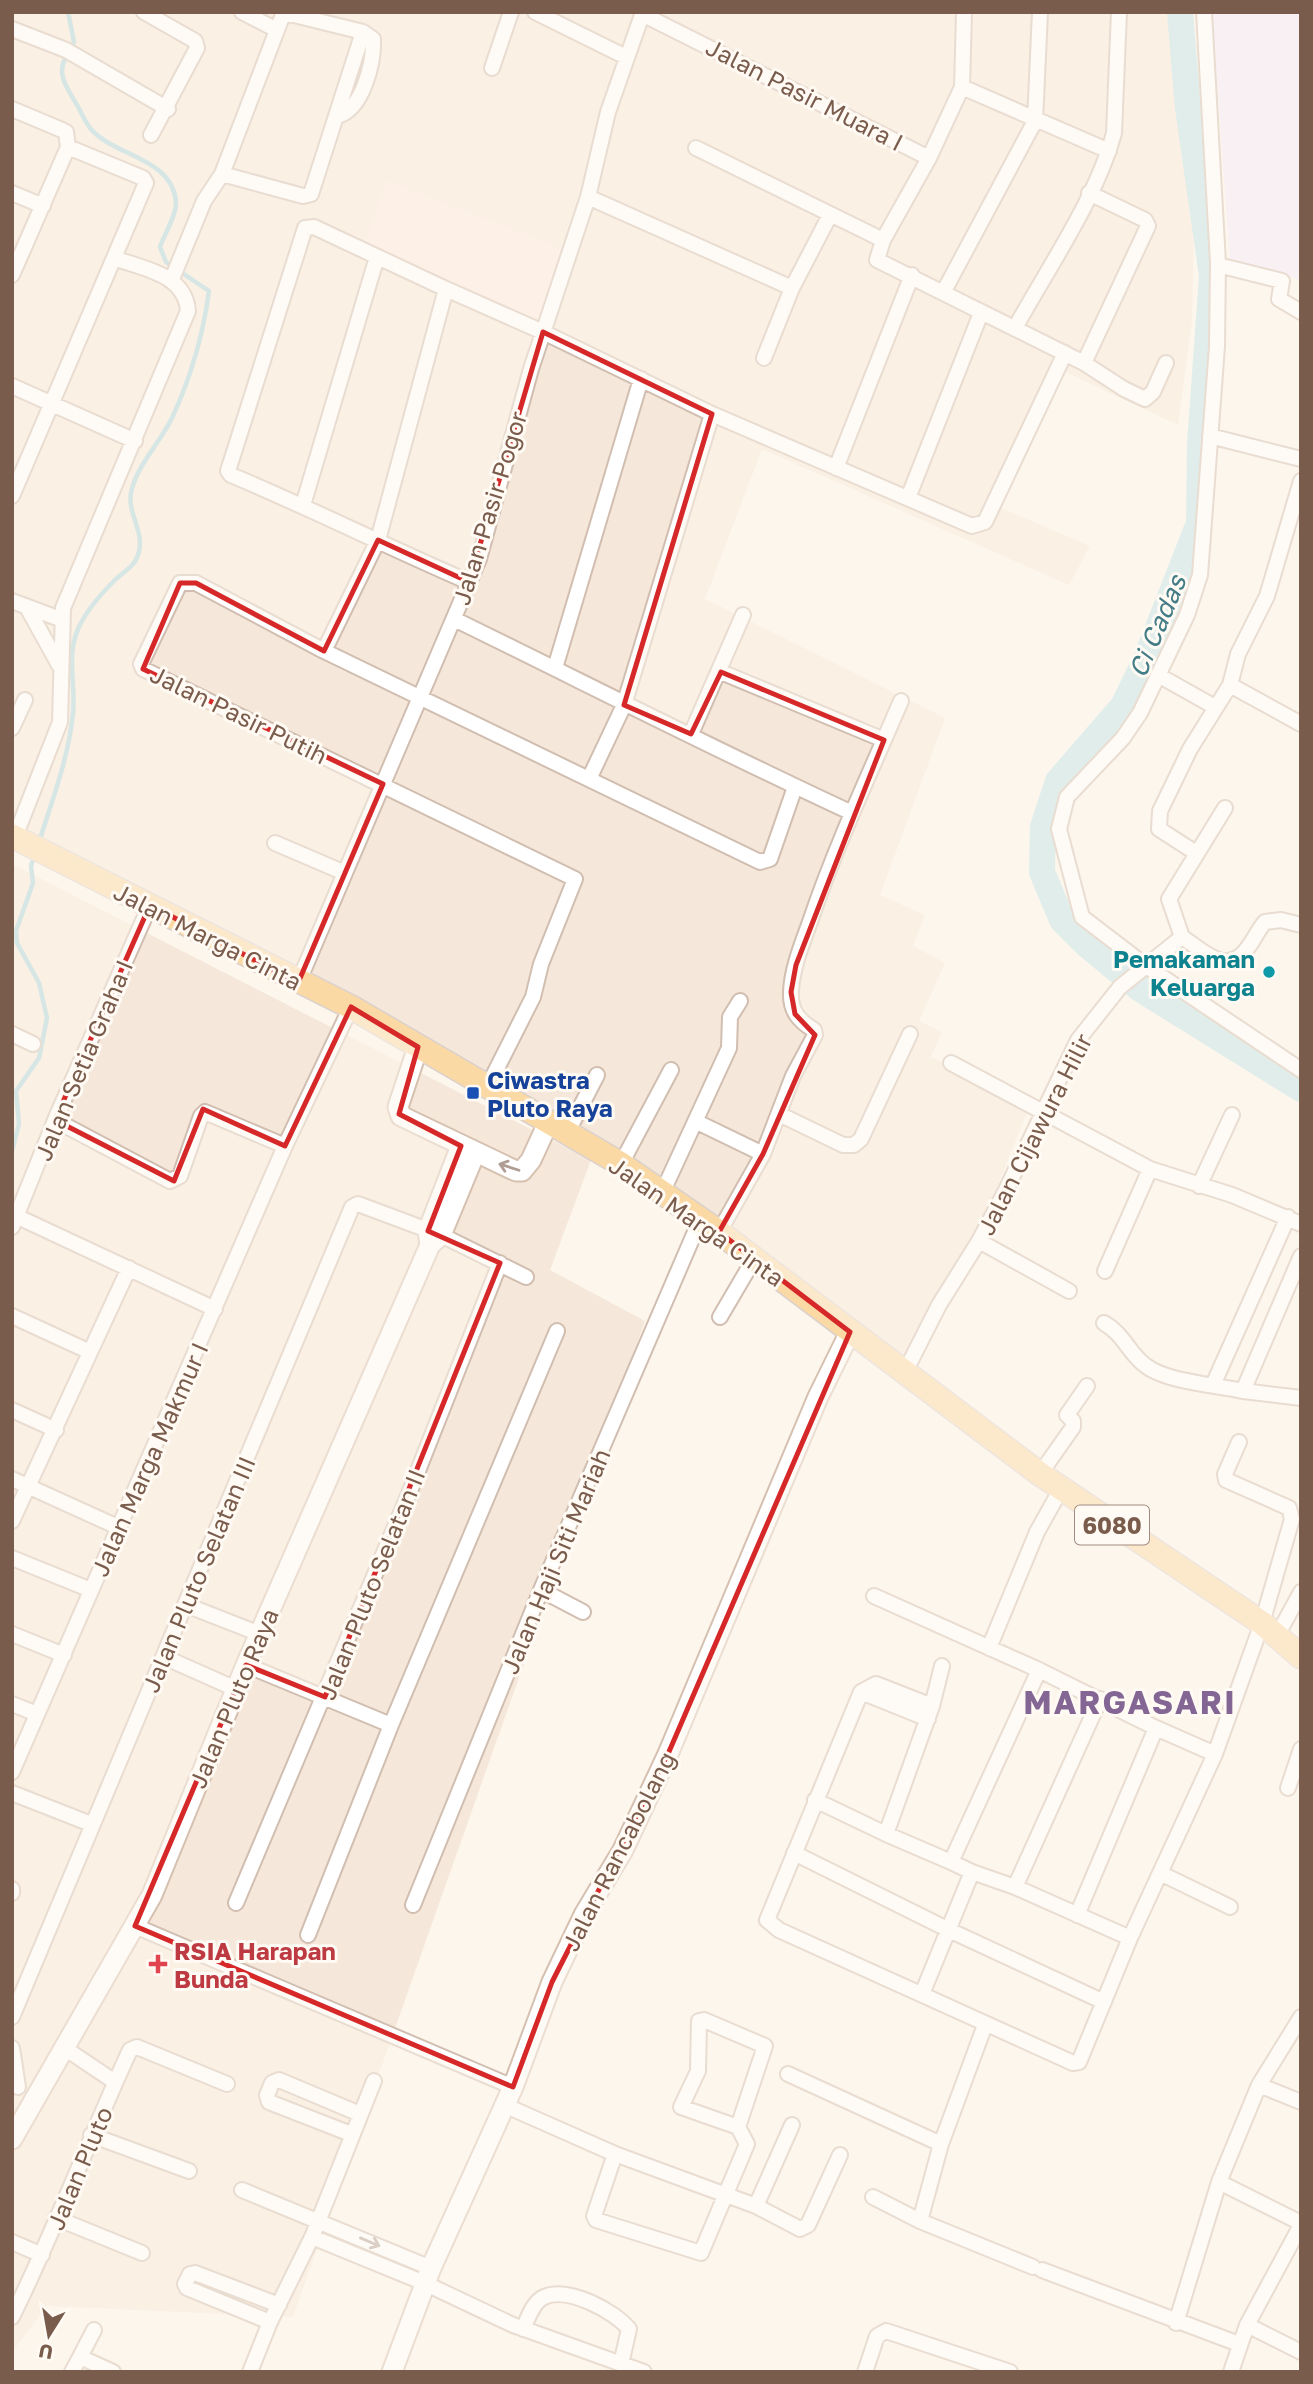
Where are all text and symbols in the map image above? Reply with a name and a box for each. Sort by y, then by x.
street label: Jalan Pasir Muara I [702,32,908,156]
street label: Jalan Pasir Pogor [446,408,532,608]
water label: Ci Cadas [1122,569,1193,682]
street label: Jalan Pasir Putih [146,659,332,769]
street label: Jalan Marga Cinta [109,876,307,996]
place label: Pemakaman Keluarga [1113,944,1255,1001]
street label: Jalan Setia Graha I [28,955,138,1165]
marker: Pemakaman Keluarga [1261,964,1277,980]
street label: Jalan Cijawura Hilir [971,1028,1097,1240]
place label: Ciwastra Pluto Raya [487,1065,613,1122]
marker: Ciwastra Pluto Raya [465,1085,481,1101]
street label: Jalan Marga Cinta [604,1150,790,1292]
one-way arrow [499,1160,521,1172]
street label: Jalan Marga Makmur I [84,1338,214,1580]
street label: Jalan Haji Siti Mariah [494,1444,616,1678]
street label: Jalan Pluto Selatan III [135,1452,261,1696]
street label: Jalan Pluto Selatan II [311,1464,431,1704]
road number: 6080 [1075,1506,1149,1544]
street label: Jalan Pluto Raya [182,1604,284,1792]
district label: MARGASARI [1023,1683,1237,1721]
street label: Jalan Rancabolang [555,1746,681,1956]
place label: RSIA Harapan Bunda [174,1936,336,1993]
marker: RSIA Harapan Bunda [148,1954,168,1974]
street label: Jalan Pluto [40,2102,118,2234]
one-way arrow [358,2237,380,2250]
north arrow [14,2300,84,2370]
text: U [37,2340,55,2365]

